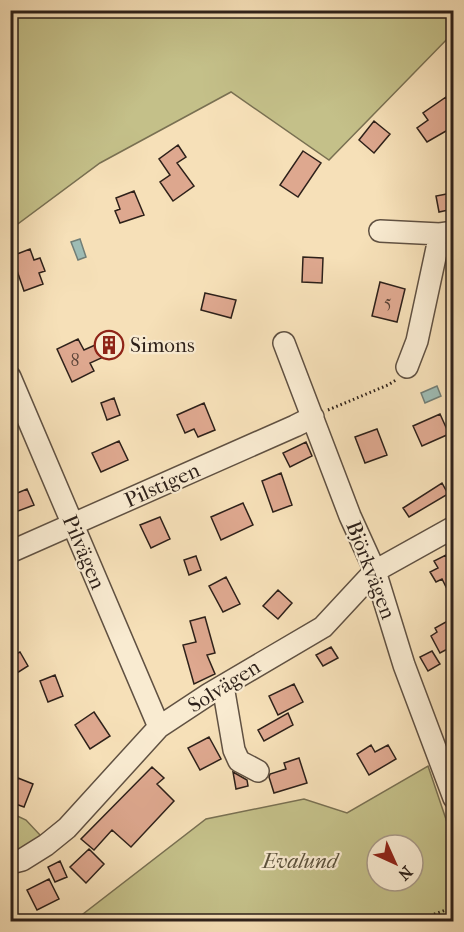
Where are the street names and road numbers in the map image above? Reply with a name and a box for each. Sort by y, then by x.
street label: Pilstigen [121,458,203,512]
street label: Pilvägen [58,511,110,593]
street label: Björkvägen [341,518,401,622]
street label: Solvägen [183,654,265,718]

